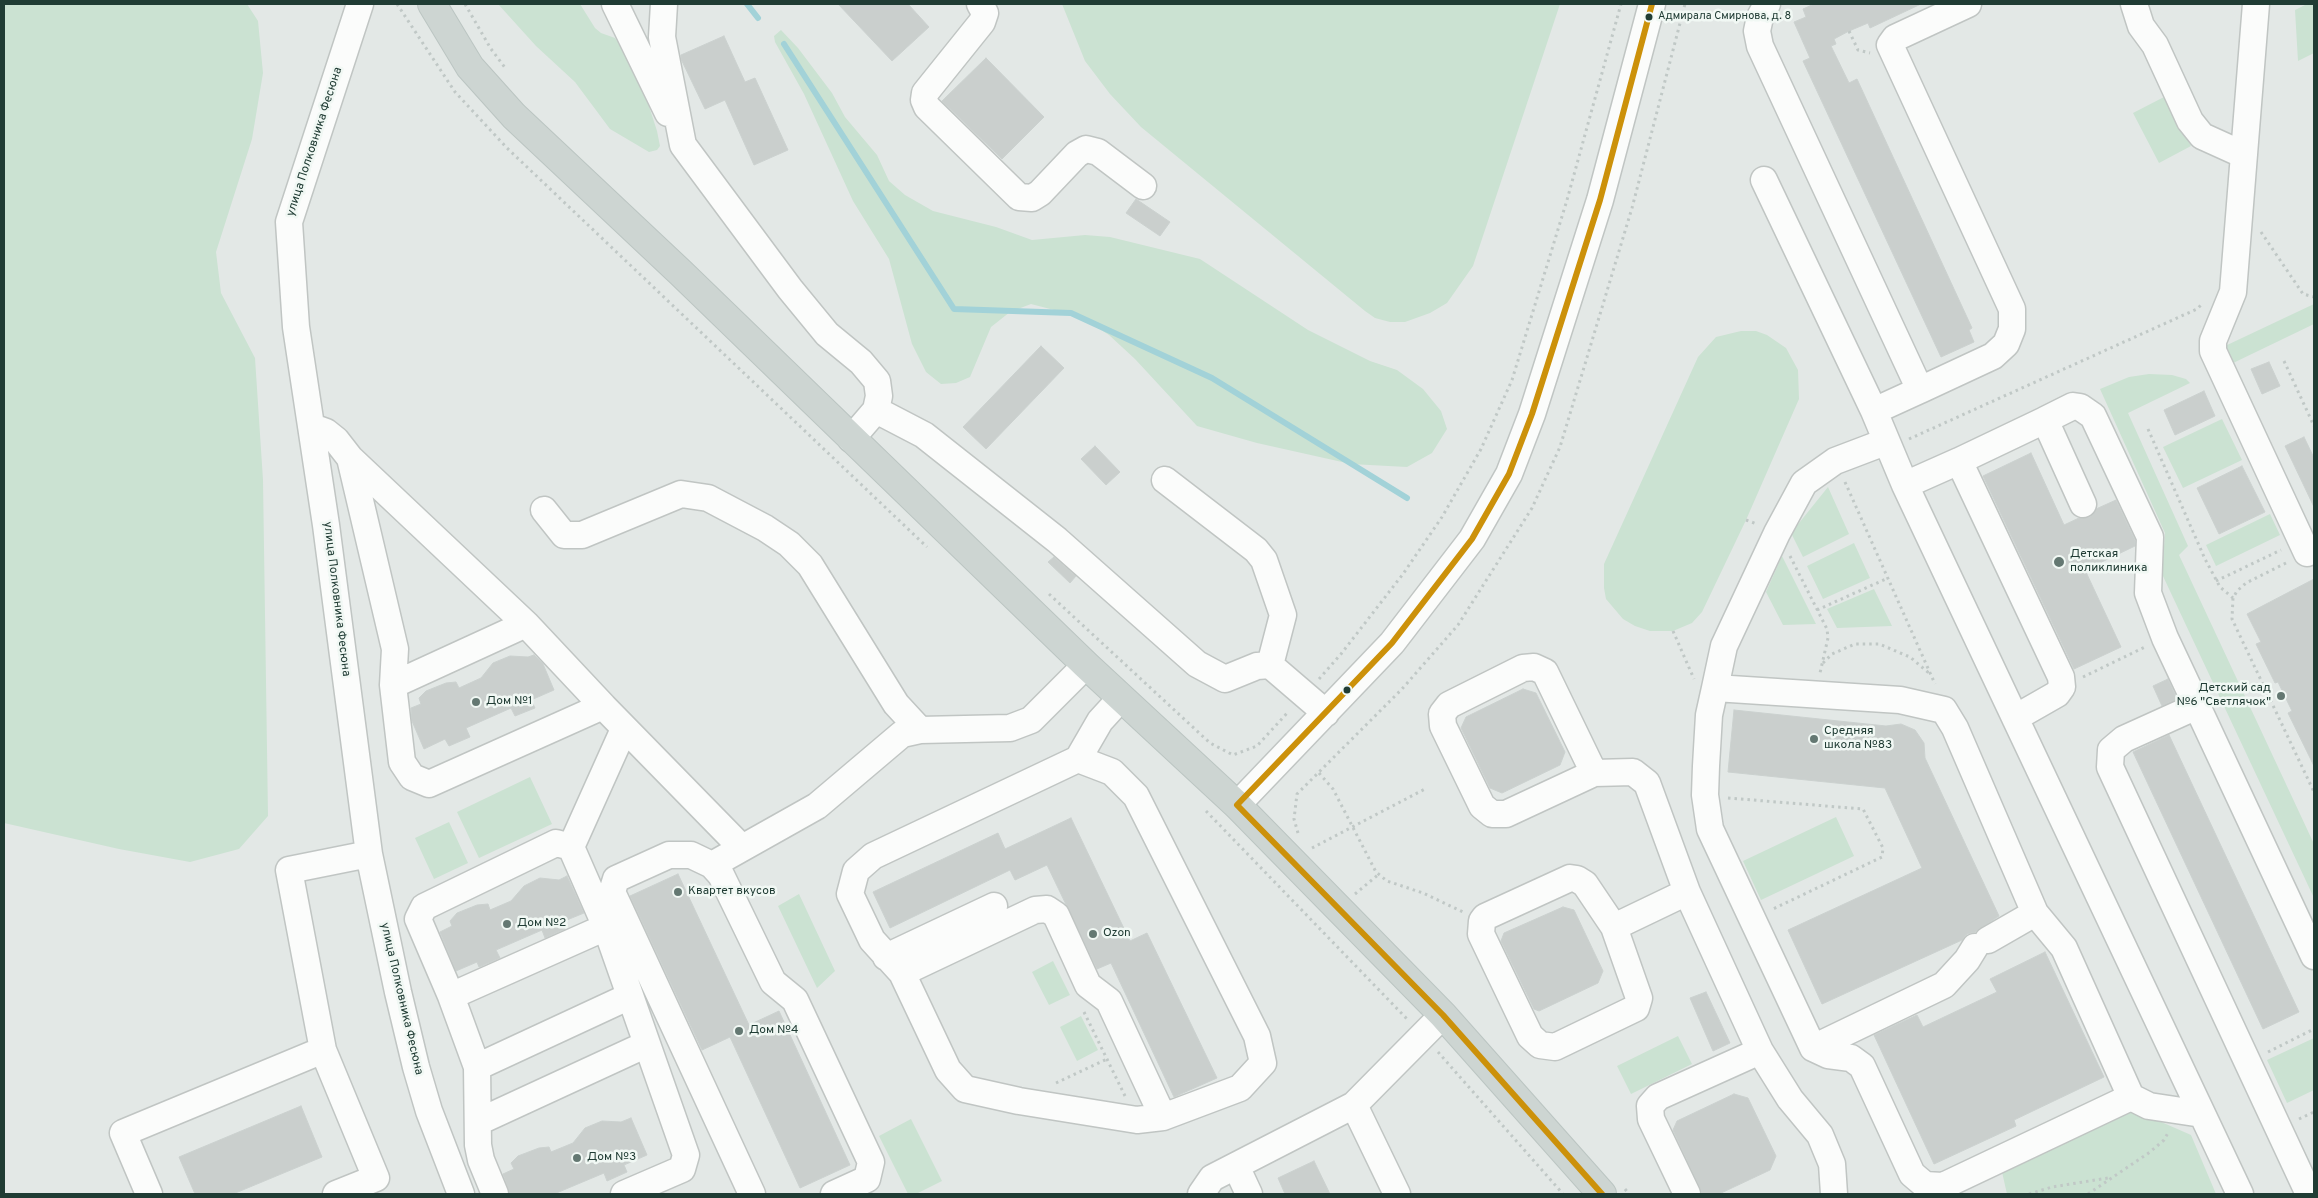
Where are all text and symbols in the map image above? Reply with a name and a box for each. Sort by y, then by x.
place label: Адмирала Смирнова, д. 8 [1658,10,1791,24]
marker: Адмирала Смирнова, д. 8 [1644,12,1654,22]
street label: улица Полковника Фесюна [284,66,346,218]
street label: улица Полковника Фесюна [319,521,353,677]
place label: Детская поликлиника [2070,548,2147,576]
marker: Детская поликлиника [2052,555,2066,569]
place label: Детский сад №6 "Светлячок" [2176,682,2271,710]
unlabelled marker [1342,685,1352,695]
marker: Детский сад №6 "Светлячок" [2275,690,2287,702]
place label: Дом №1 [486,695,532,709]
marker: Дом №1 [470,696,482,708]
place label: Средняя школа №83 [1824,725,1892,753]
marker: Средняя школа №83 [1808,733,1820,745]
place label: Квартет вкусов [688,885,776,899]
marker: Квартет вкусов [672,886,684,898]
place label: Дом №2 [517,917,566,931]
marker: Дом №2 [501,918,513,930]
street label: улица Полковника Фесюна [376,921,426,1077]
place label: Ozon [1103,927,1131,941]
marker: Ozon [1087,928,1099,940]
place label: Дом №4 [749,1024,798,1038]
marker: Дом №4 [733,1025,745,1037]
place label: Дом №3 [587,1151,636,1165]
marker: Дом №3 [571,1152,583,1164]

